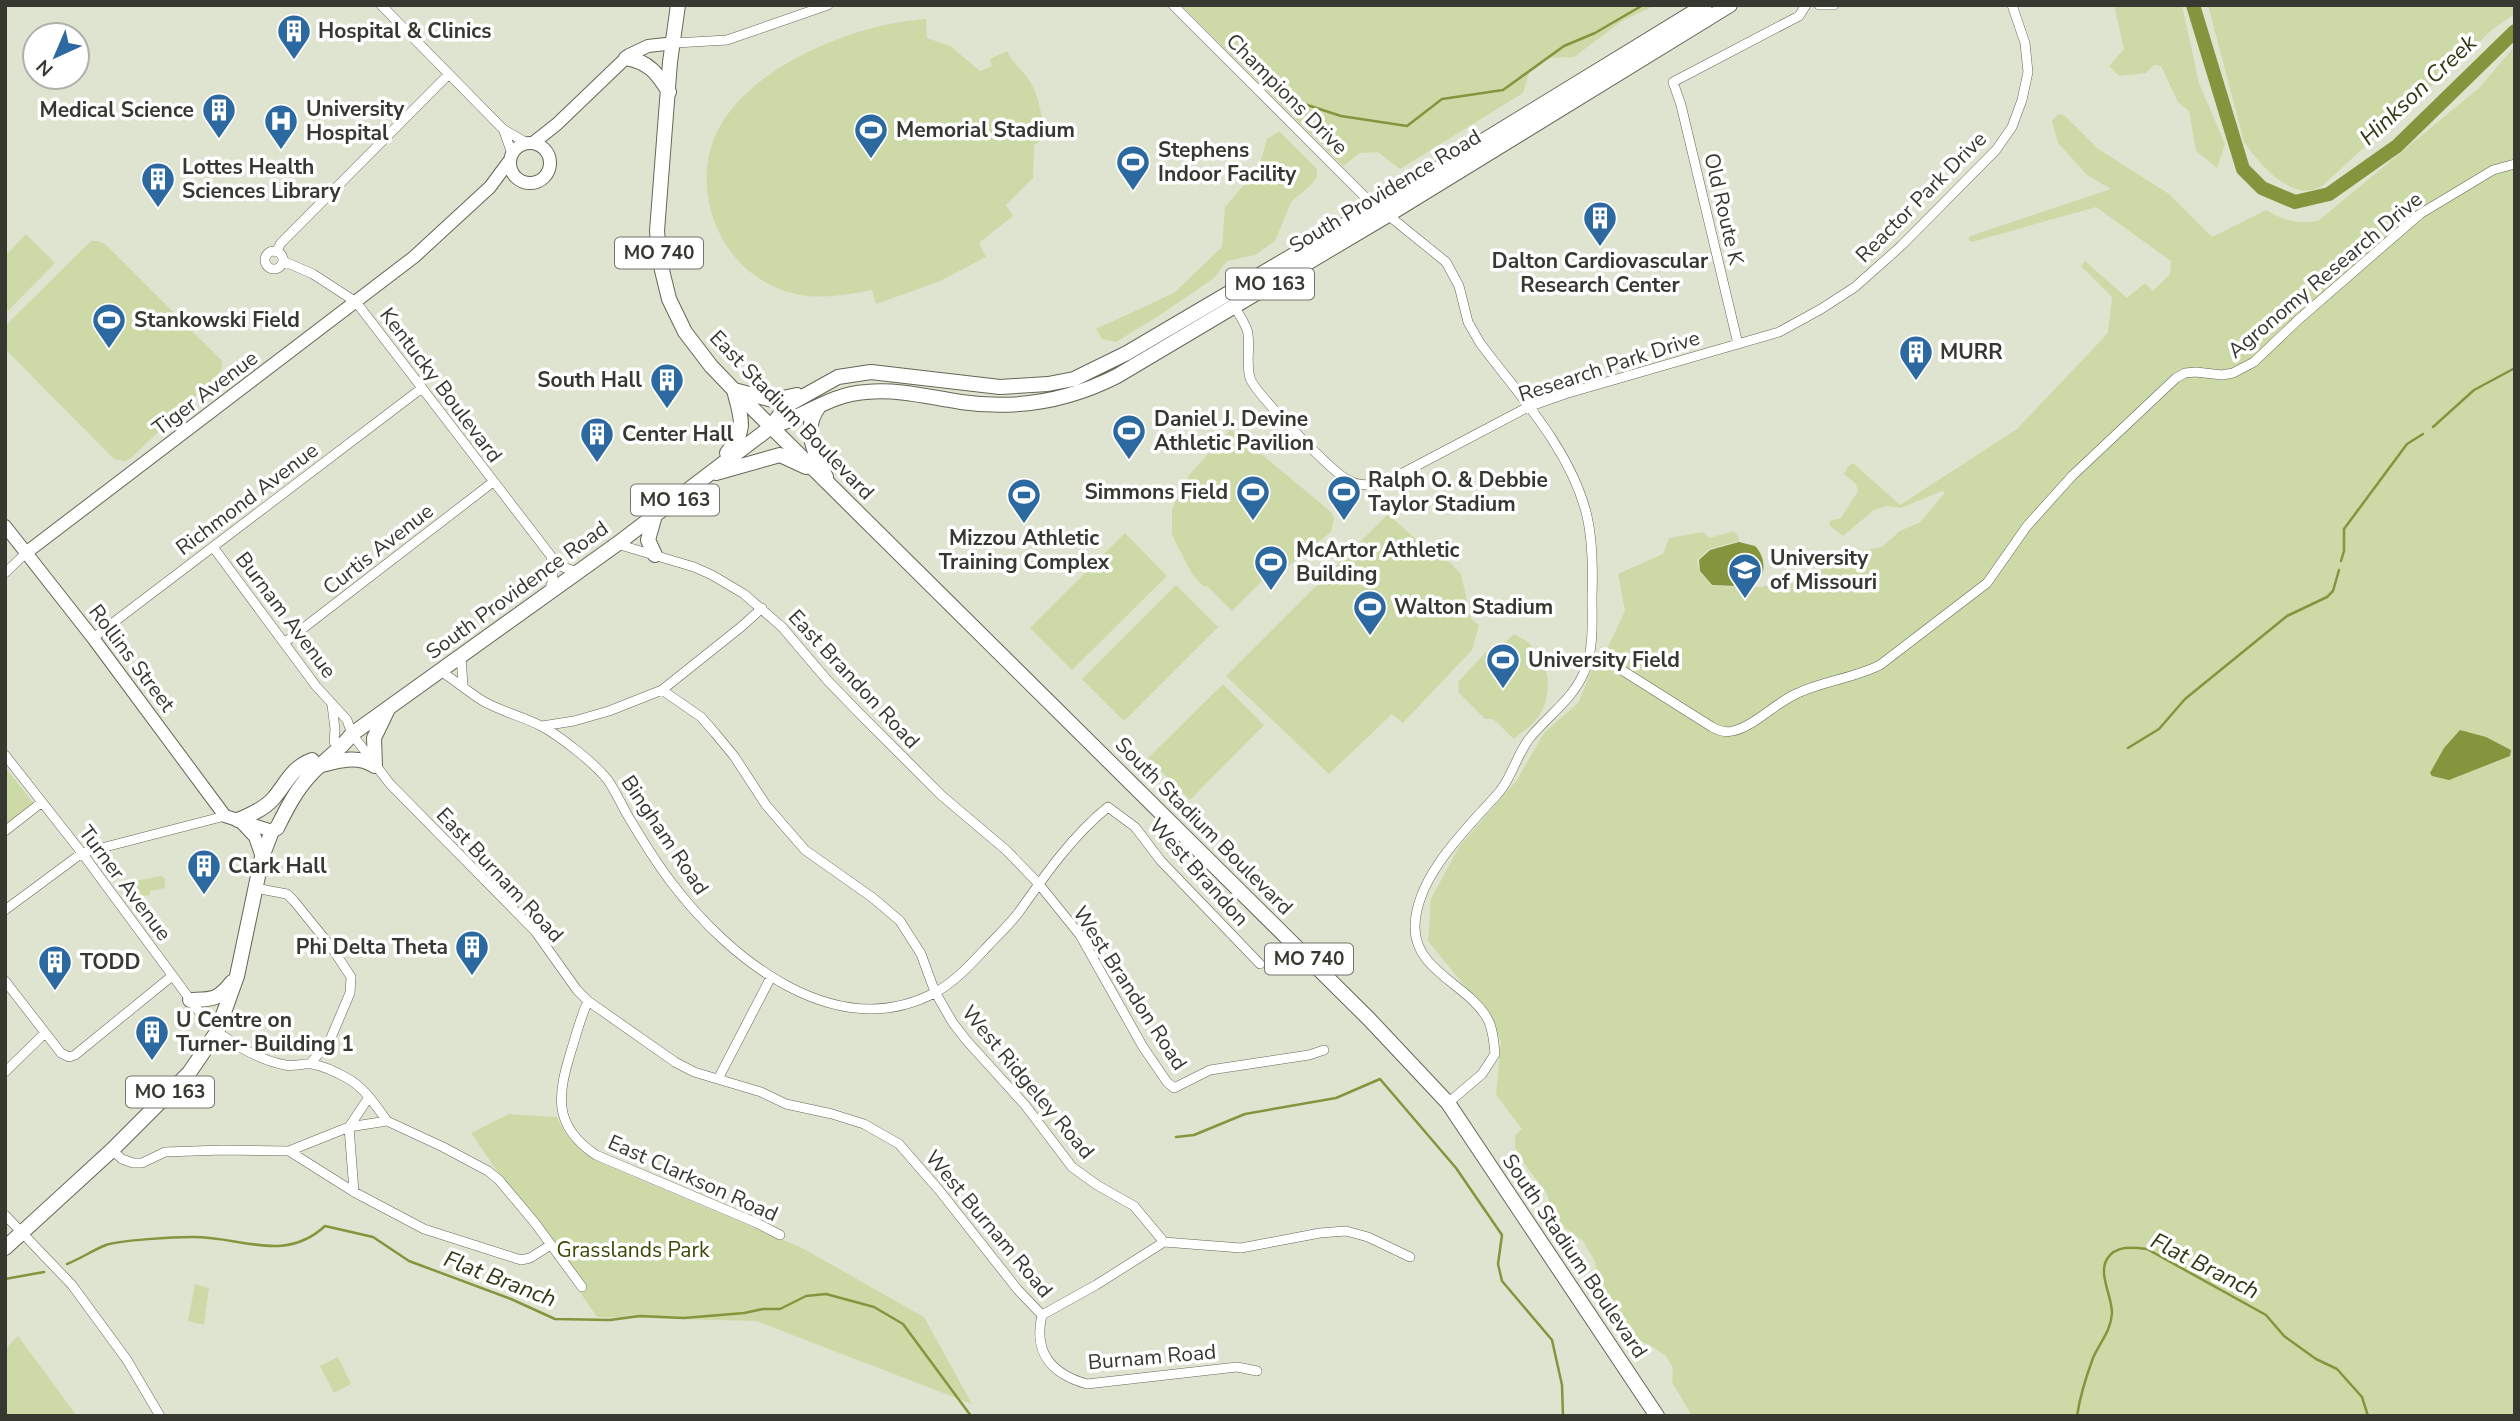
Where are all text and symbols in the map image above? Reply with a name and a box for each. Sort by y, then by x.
building icon: Hospital & Clinics [275,12,313,61]
place label: Hospital & Clinics [318,17,491,45]
north arrow [21,21,91,91]
street label: Champions Drive [1220,27,1354,161]
water label: Hinkson Creek [2353,27,2484,152]
text: N [31,53,59,82]
building icon: Medical Science [200,91,238,140]
place label: University Hospital [306,95,405,147]
place label: Medical Science [39,96,194,124]
hospital icon: University Hospital [262,102,300,151]
sports icon: Memorial Stadium [852,111,890,160]
place label: Memorial Stadium [896,116,1075,144]
street label: South Providence Road [1284,123,1486,259]
street label: Reactor Park Drive [1849,125,1993,269]
place label: Stephens Indoor Facility [1158,136,1297,188]
sports icon: Stephens Indoor Facility [1114,143,1152,192]
street label: Old Route K [1698,150,1751,269]
place label: Lottes Health Sciences Library [182,153,341,205]
building icon: Lottes Health Sciences Library [139,160,177,209]
street label: Agronomy Research Drive [2222,185,2428,365]
building icon: Dalton Cardiovascular Research Center [1581,199,1619,248]
road number: MO 740 [615,238,703,268]
place label: Dalton Cardiovascular Research Center [1492,247,1709,299]
road number: MO 163 [1226,268,1314,300]
sports icon: Stankowski Field [90,301,128,350]
street label: Kentucky Boulevard [373,302,509,468]
place label: Stankowski Field [134,306,300,334]
street label: Research Park Drive [1515,323,1703,409]
street label: East Stadium Boulevard [704,324,880,506]
building icon: MURR [1897,333,1935,382]
place label: MURR [1940,338,2003,366]
street label: Tiger Avenue [147,344,263,442]
building icon: South Hall [648,361,686,410]
place label: South Hall [537,366,642,394]
place label: Daniel J. Devine Athletic Pavilion [1154,405,1314,457]
sports icon: Daniel J. Devine Athletic Pavilion [1110,412,1148,461]
building icon: Center Hall [578,415,616,464]
place label: Center Hall [622,420,734,448]
street label: Richmond Avenue [170,436,324,562]
place label: Ralph O. & Debbie Taylor Stadium [1368,466,1548,518]
sports icon: Simmons Field [1234,473,1272,522]
sports icon: Ralph O. & Debbie Taylor Stadium [1325,473,1363,522]
sports icon: Mizzou Athletic Training Complex [1005,476,1043,525]
place label: Simmons Field [1085,478,1228,506]
road number: MO 163 [631,485,719,516]
street label: Curtis Avenue [317,497,439,601]
street label: South Providence Road [420,514,614,666]
place label: Mizzou Athletic Training Complex [939,524,1110,576]
place label: McArtor Athletic Building [1296,536,1460,588]
sports icon: McArtor Athletic Building [1252,543,1290,592]
place label: University of Missouri [1770,544,1877,596]
street label: Burnam Avenue [229,546,343,684]
school or university icon: University of Missouri [1726,551,1764,600]
sports icon: Walton Stadium [1351,588,1389,637]
place label: Walton Stadium [1394,593,1553,621]
street label: Rollins Street [82,599,182,718]
street label: East Brandon Road [782,603,926,755]
sports icon: University Field [1484,641,1522,690]
place label: University Field [1528,646,1680,674]
street label: South Stadium Boulevard [1109,731,1299,921]
street label: Bingham Road [615,770,715,900]
street label: East Burnam Road [430,802,570,948]
street label: West Brandon [1143,812,1255,932]
street label: Turner Avenue [72,820,178,946]
building icon: Clark Hall [185,847,223,896]
place label: Clark Hall [228,852,327,880]
street label: West Brandon Road [1066,900,1194,1076]
building icon: Phi Delta Theta [453,928,491,977]
place label: Phi Delta Theta [296,933,448,961]
building icon: TODD [36,943,74,992]
road number: MO 740 [1265,944,1353,974]
place label: TODD [80,948,141,976]
street label: West Ridgeley Road [955,999,1101,1165]
place label: U Centre on Turner- Building 1 [176,1006,354,1058]
building icon: U Centre on Turner- Building 1 [133,1013,171,1062]
road number: MO 163 [126,1076,214,1108]
street label: East Clarkson Road [604,1128,782,1228]
street label: West Burnam Road [919,1144,1059,1304]
street label: South Stadium Boulevard [1496,1148,1654,1364]
water label: Flat Branch [2145,1225,2265,1307]
park label: Grasslands Park [557,1236,710,1264]
water label: Flat Branch [439,1243,561,1315]
street label: Burnam Road [1087,1337,1217,1377]

